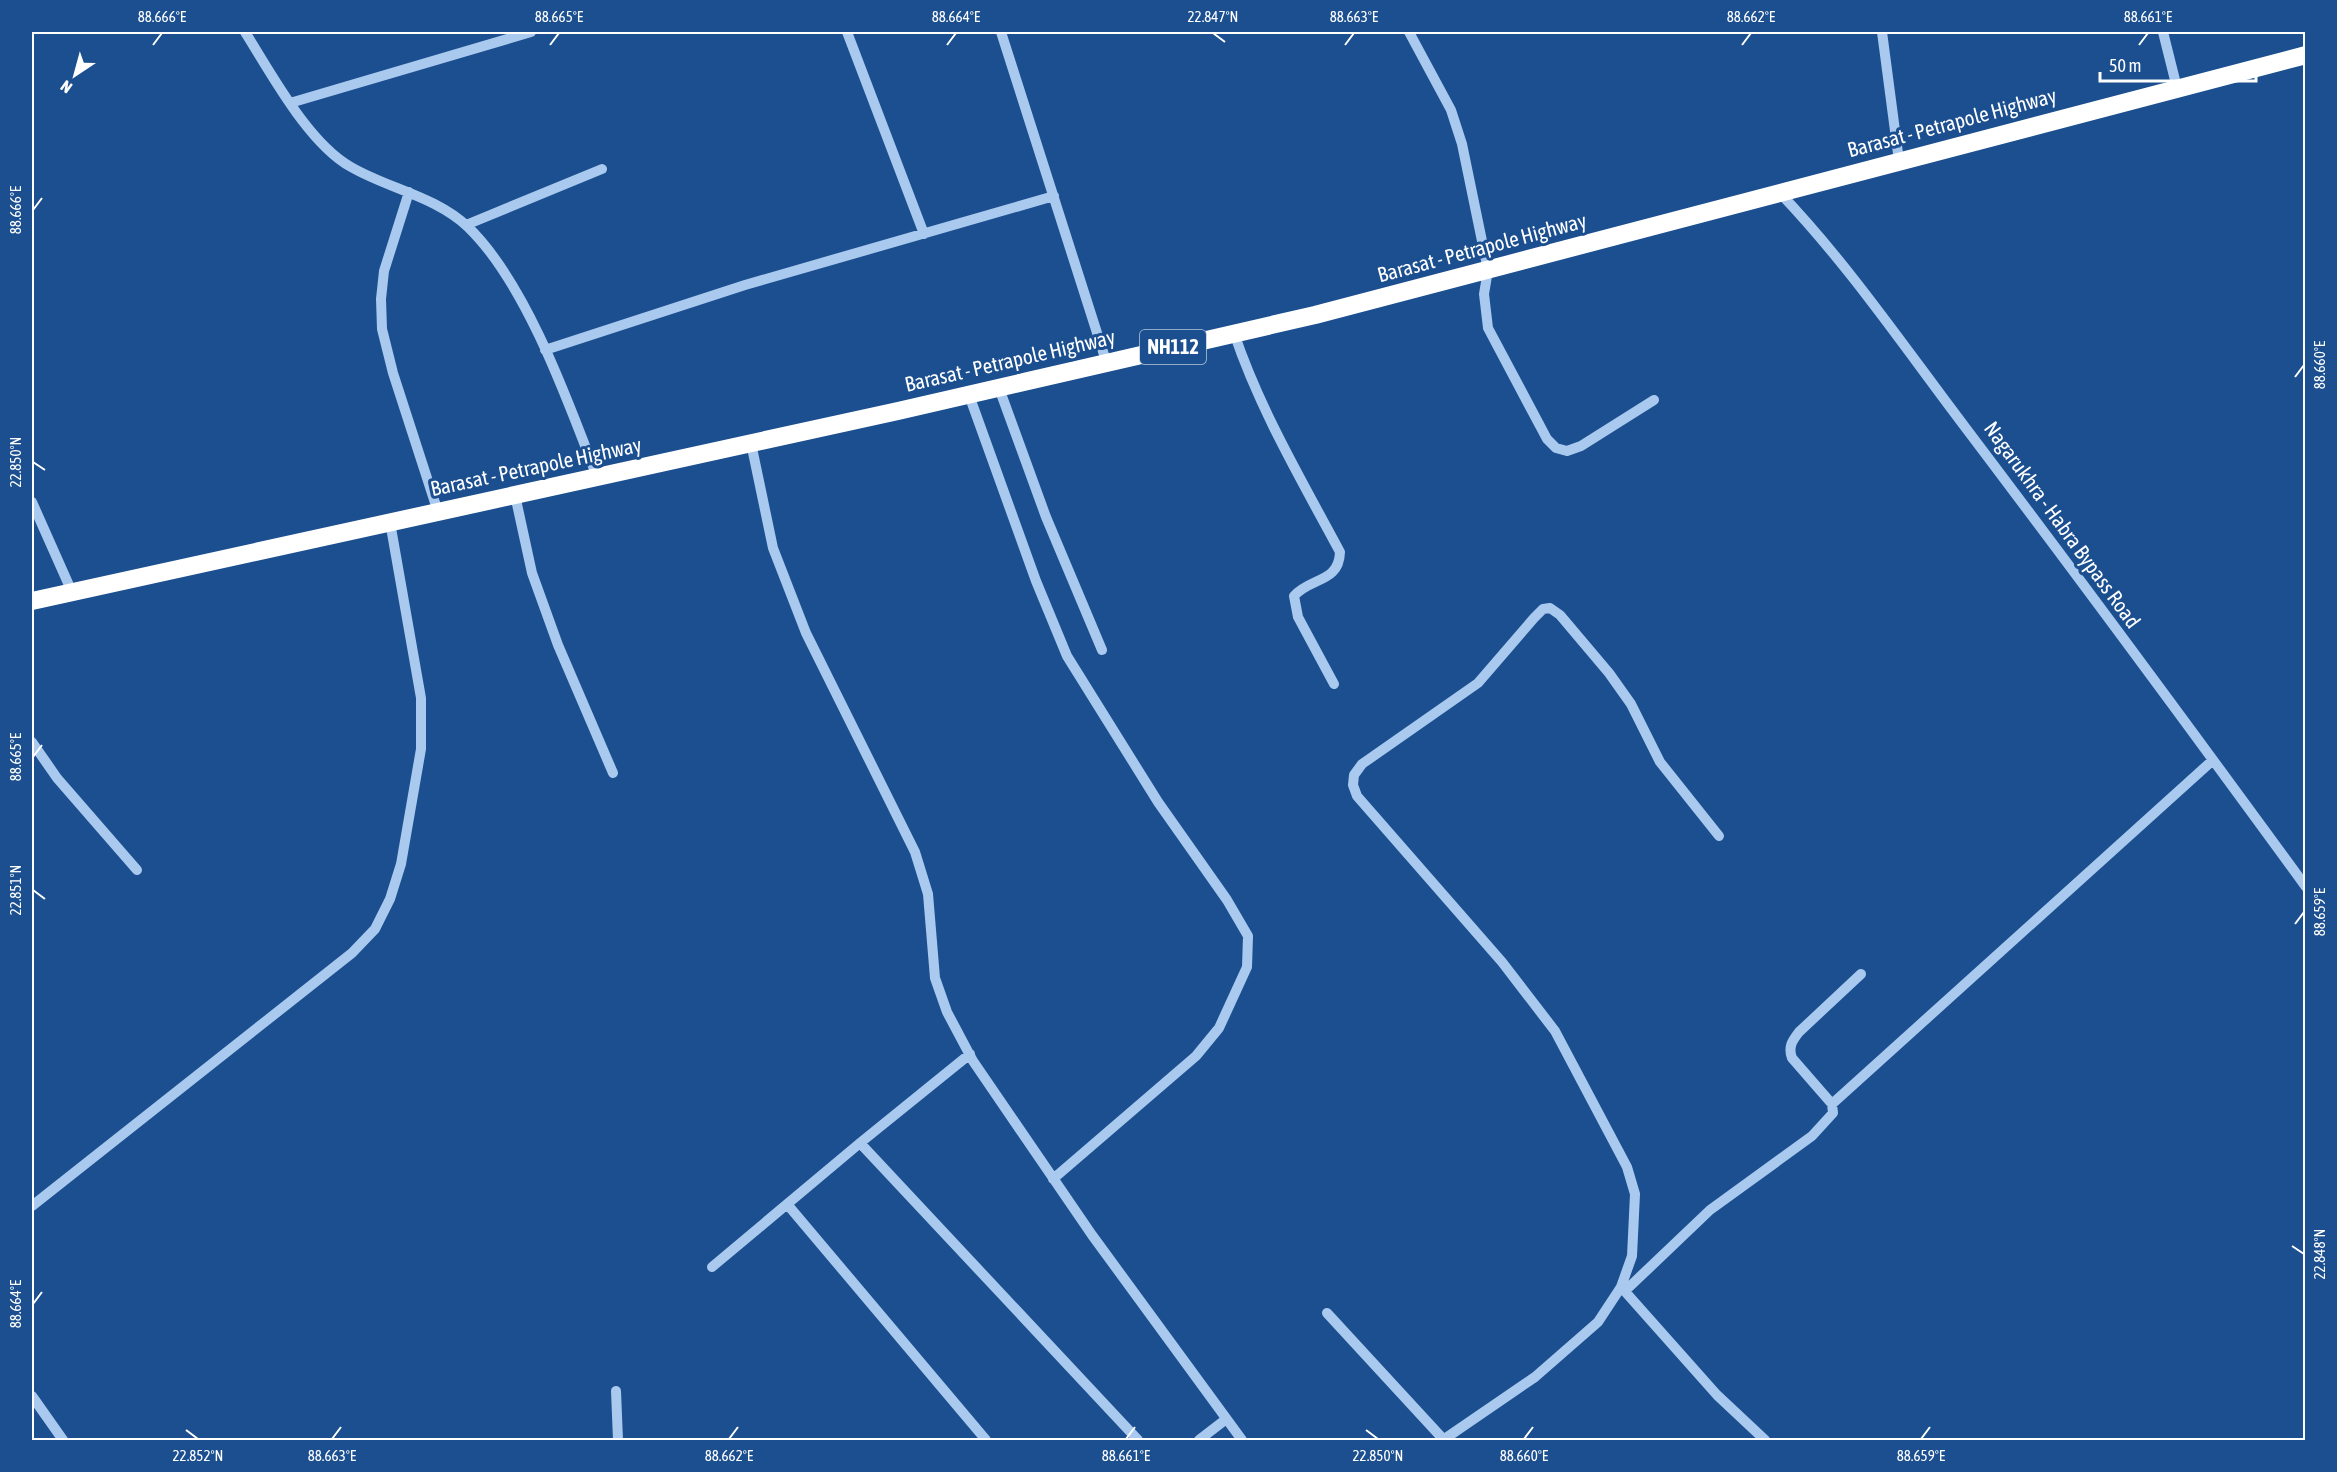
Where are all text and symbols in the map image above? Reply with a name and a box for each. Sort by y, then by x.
text: 88.666°E [138,8,187,25]
text: 88.665°E [535,8,584,25]
text: 88.664°E [932,8,981,25]
text: 22.847°N [1188,8,1238,25]
text: 88.663°E [1330,8,1379,25]
text: 88.662°E [1727,8,1776,25]
text: 88.661°E [2124,8,2173,25]
north arrow [45,45,105,105]
scale bar [2100,45,2256,83]
text: 50 m [2109,55,2141,76]
text: N [57,77,75,97]
street label: Barasat - Petrapole Highway [1845,82,2059,161]
text: 88.666°E [7,185,24,234]
street label: Barasat - Petrapole Highway [1375,207,1589,286]
street label: Barasat - Petrapole Highway [902,324,1118,396]
road number: NH112 [1140,330,1206,364]
text: 88.660°E [2311,340,2328,389]
street label: Nagarukhra - Habra Bypass Road [1980,417,2146,632]
street label: Barasat - Petrapole Highway [428,432,644,500]
text: 22.850°N [7,437,24,487]
text: 88.665°E [7,732,24,781]
text: 22.851°N [7,865,24,915]
text: 88.659°E [2311,887,2328,936]
text: 22.848°N [2311,1229,2328,1279]
text: 88.664°E [7,1279,24,1328]
text: 22.852°N [173,1447,223,1464]
text: 88.663°E [308,1447,357,1464]
text: 88.662°E [705,1447,754,1464]
text: 88.661°E [1102,1447,1151,1464]
text: 22.850°N [1353,1447,1403,1464]
text: 88.660°E [1500,1447,1549,1464]
text: 88.659°E [1897,1447,1946,1464]

